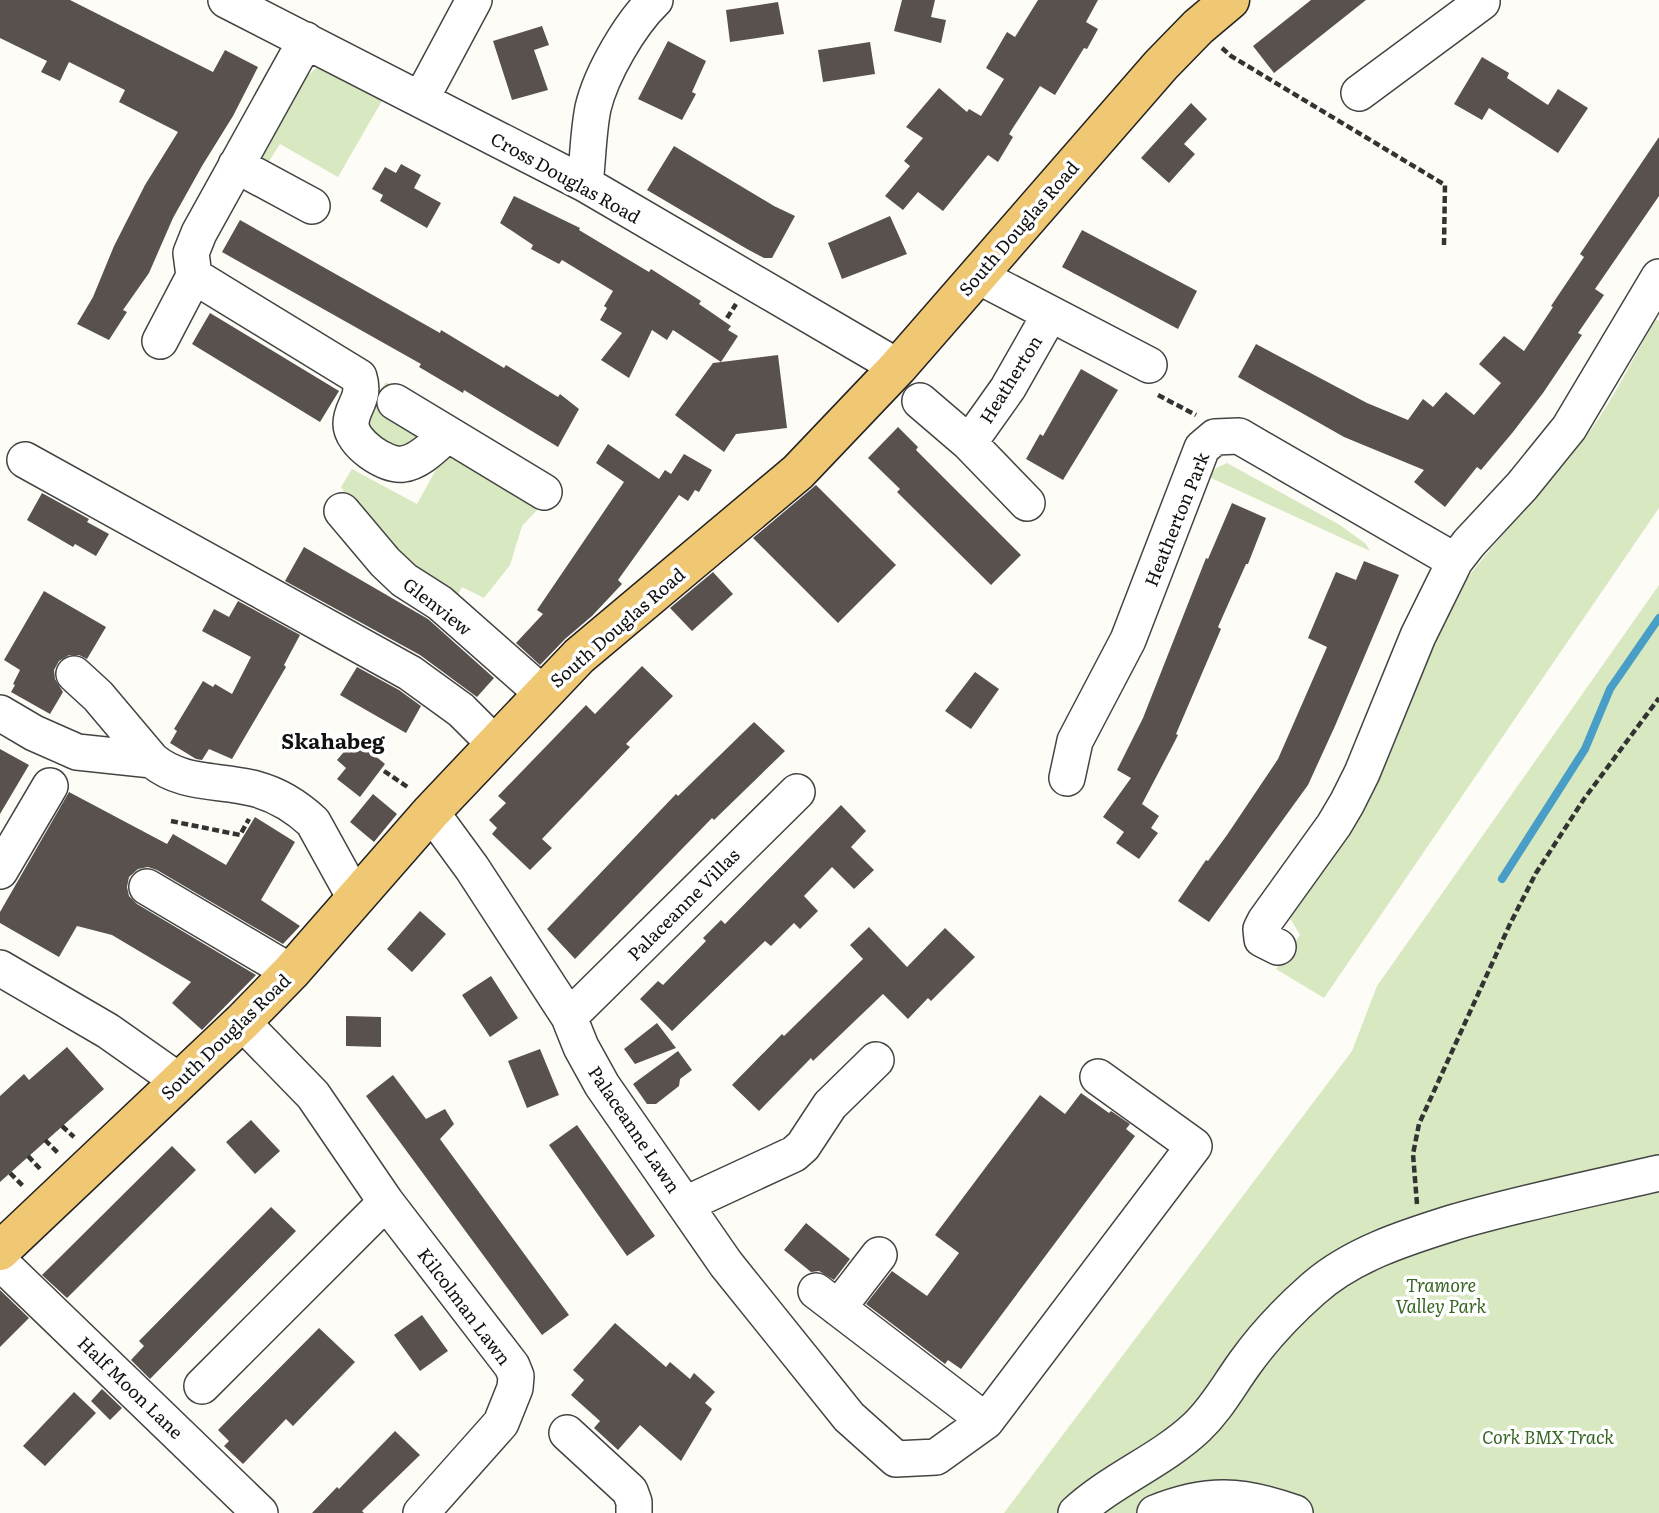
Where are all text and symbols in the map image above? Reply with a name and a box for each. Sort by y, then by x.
street label: Cross Douglas Road [486,125,646,229]
street label: South Douglas Road [952,154,1084,302]
street label: Heatherton [972,330,1048,428]
street label: Heatherton Park [1137,447,1216,590]
street label: South Douglas Road [543,561,691,693]
street label: Glenview [398,570,479,642]
district label: Skahabeg [281,724,385,755]
street label: Palaceanne Villas [621,842,745,966]
street label: South Douglas Road [154,967,296,1105]
street label: Palaceanne Lawn [582,1060,688,1198]
street label: Kilcolman Lawn [412,1242,518,1370]
park label: Tramore Valley Park [1396,1271,1487,1319]
street label: Half Moon Lane [72,1329,190,1445]
park label: Cork BMX Track [1482,1423,1614,1450]

